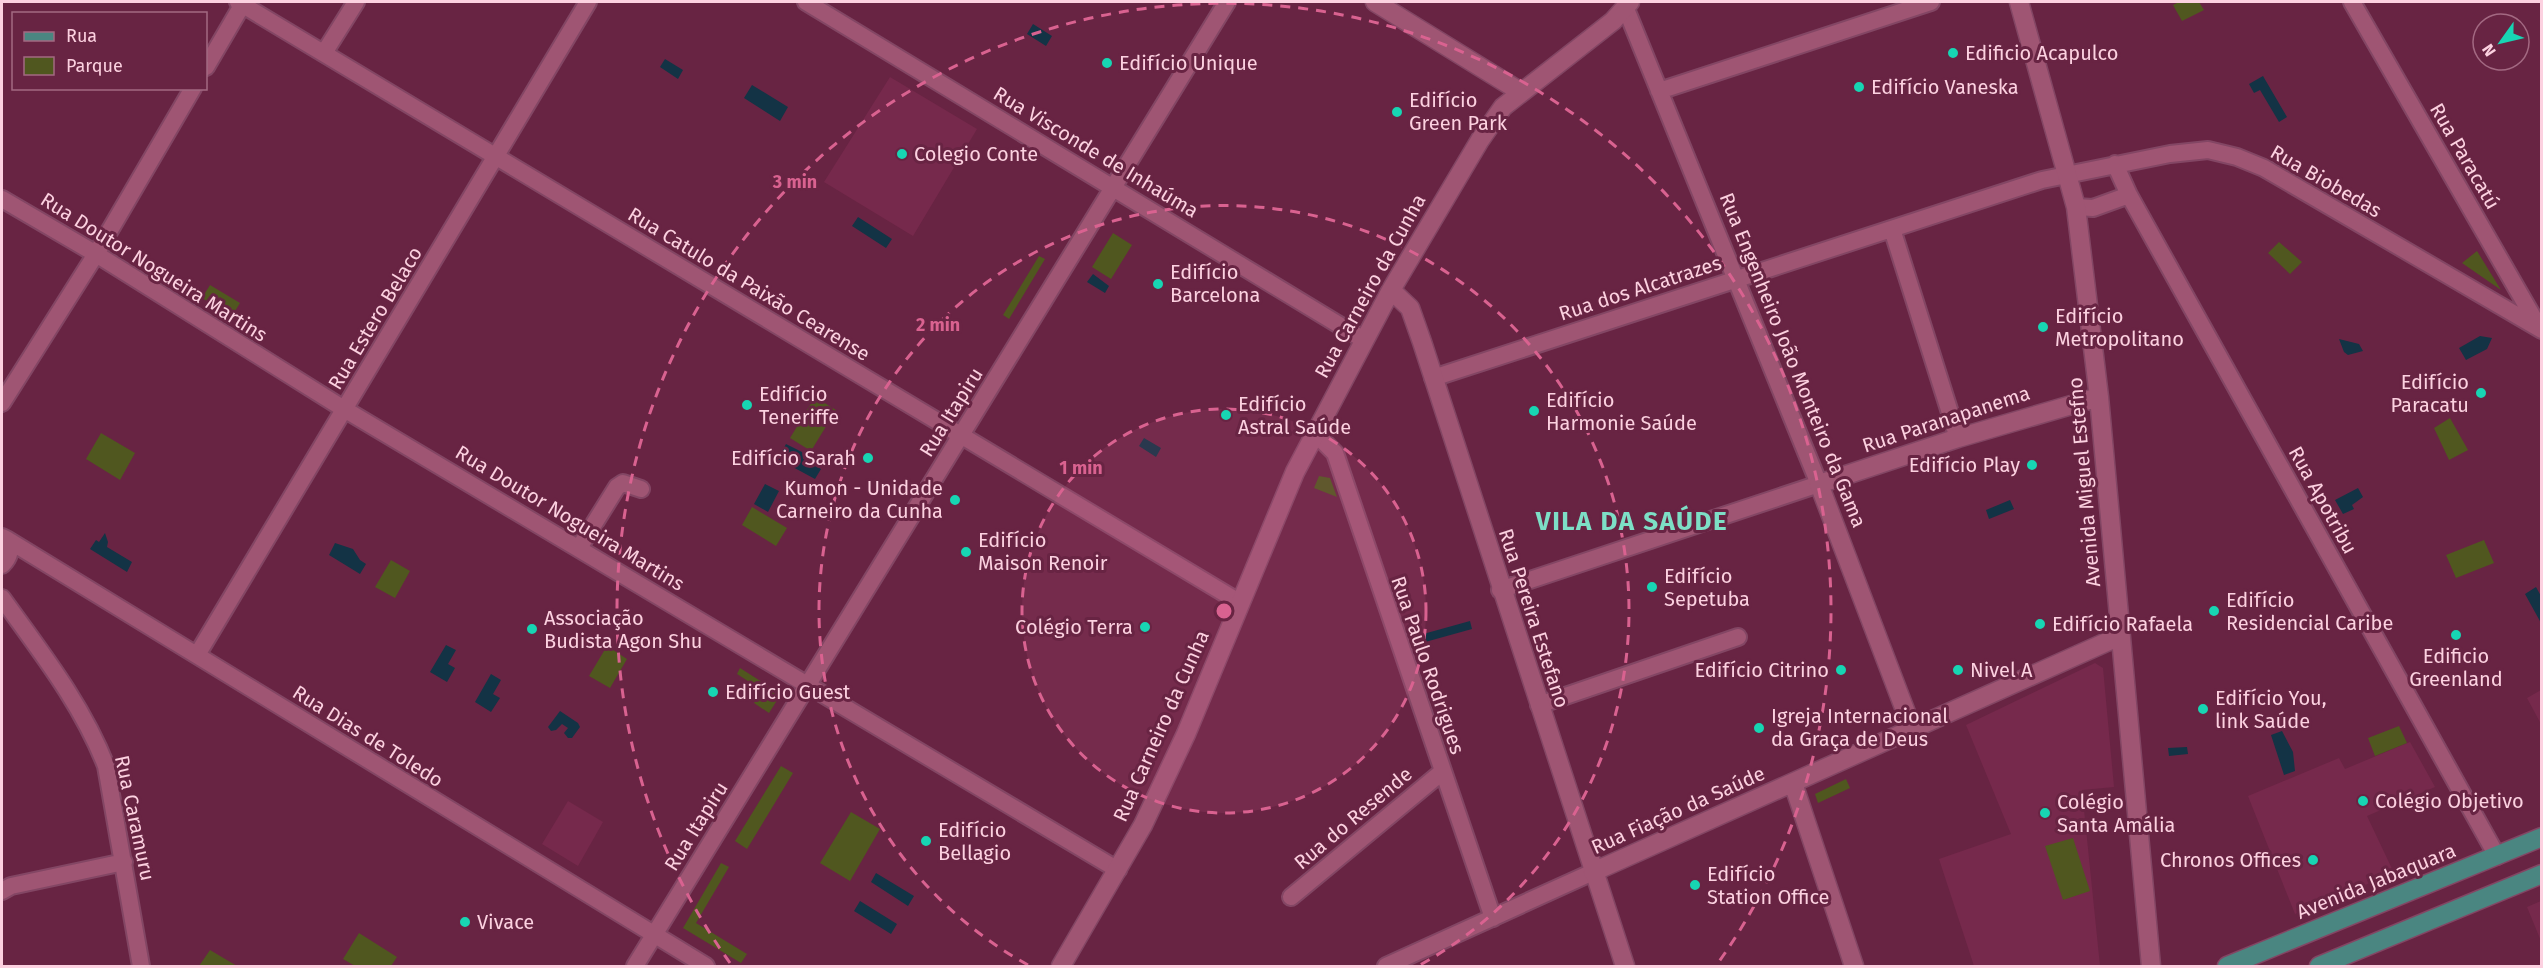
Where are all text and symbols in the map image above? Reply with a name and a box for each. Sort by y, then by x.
legend [12,12,207,90]
north arrow [2471,12,2531,72]
text: Rua [66,25,97,47]
text: N [2478,40,2500,60]
place label: Edificio Acapulco [1965,41,2118,65]
marker: Edificio Acapulco [1946,46,1960,60]
place label: Edifício Unique [1119,51,1258,75]
text: Parque [66,55,123,77]
marker: Edifício Unique [1100,56,1114,70]
place label: Edifício Vaneska [1871,75,2019,99]
marker: Edifício Vaneska [1852,80,1866,94]
street label: Rua Visconde de Inhaúma [989,81,1203,223]
place label: Edifício Green Park [1409,88,1508,135]
street label: Rua Paracatú [2425,99,2505,213]
marker: Edifício Green Park [1390,105,1404,119]
street label: Rua Biobedas [2266,140,2386,222]
place label: Colegio Conte [914,142,1038,166]
marker: Colegio Conte [895,147,909,161]
text: 3 min [772,171,817,193]
street label: Rua Doutor Nogueira Martins [36,187,272,347]
street label: Rua Engenheiro João Monteiro da Gama [1715,189,1871,531]
street label: Rua Carneiro da Cunha [1309,190,1431,382]
street label: Rua Catulo da Paixão Cearense [624,202,874,366]
street label: Rua Estero Belaco [323,242,427,394]
street label: Rua dos Alcatrazes [1556,250,1724,326]
place label: Edifício Barcelona [1170,260,1260,307]
marker: Edifício Barcelona [1151,277,1165,291]
place label: Edifício Metropolitano [2055,304,2184,351]
text: 2 min [916,314,960,336]
marker: Edifício Metropolitano [2036,320,2050,334]
street label: Rua Itapiru [914,363,988,461]
place label: Edifício Paracatu [2391,370,2469,417]
street label: Avenida Miguel Estefno [2063,376,2105,588]
street label: Rua Paranapanema [1859,381,2033,457]
place label: Edifício Teneriffe [759,382,839,429]
marker: Edifício Paracatu [2474,386,2488,400]
place label: Edifício Harmonie Saúde [1546,388,1697,435]
place label: Edifício Astral Saúde [1238,392,1351,439]
marker: Edifício Teneriffe [740,398,754,412]
marker: Edifício Harmonie Saúde [1527,404,1541,418]
marker: Edifício Astral Saúde [1219,408,1233,422]
street label: Rua Doutor Nogueira Martins [451,440,689,596]
street label: Rua Apotribu [2284,442,2362,558]
place label: Edifício Sarah [731,446,856,470]
marker: Edifício Sarah [861,451,875,465]
place label: Edifício Play [1909,453,2020,477]
text: 1 min [1059,457,1103,479]
marker: Edifício Play [2025,458,2039,472]
place label: Kumon - Unidade Carneiro da Cunha [776,476,943,523]
marker: Kumon - Unidade Carneiro da Cunha [948,493,962,507]
district label: VILA DA SAÚDE [1535,505,1728,537]
street label: Rua Pereira Estefano [1494,525,1574,711]
place label: Edifício Maison Renoir [978,528,1108,575]
marker: Edifício Maison Renoir [959,545,973,559]
place label: Edifício Sepetuba [1664,564,1750,611]
street label: Rua Paulo Rodrigues [1386,573,1470,757]
marker: Edifício Sepetuba [1645,580,1659,594]
place label: Edifício Residencial Caribe [2226,588,2393,635]
centre of rings [1214,601,1234,621]
marker: Edifício Residencial Caribe [2207,604,2221,618]
place label: Associação Budista Agon Shu [544,606,703,653]
place label: Edifício Rafaela [2052,612,2193,636]
place label: Colégio Terra [1015,615,1133,639]
marker: Edifício Rafaela [2033,617,2047,631]
marker: Colégio Terra [1138,620,1152,634]
marker: Associação Budista Agon Shu [525,622,539,636]
street label: Rua Carneiro da Cunha [1108,627,1214,825]
marker: Edificio Greenland [2449,628,2463,642]
place label: Edificio Greenland [2409,644,2503,691]
place label: Edifício Citrino [1695,658,1829,682]
place label: Nivel A [1970,658,2033,682]
marker: Edifício Citrino [1834,663,1848,677]
marker: Nivel A [1951,663,1965,677]
street label: Rua Dias de Toledo [288,680,448,792]
place label: Edifício Guest [725,680,851,704]
marker: Edifício Guest [706,685,720,699]
place label: Edifício You, link Saúde [2215,686,2327,733]
marker: Edifício You, link Saúde [2196,702,2210,716]
place label: Igreja Internacional da Graça de Deus [1771,704,1948,752]
marker: Igreja Internacional da Graça de Deus [1752,721,1766,735]
street label: Rua Caramuru [110,753,160,883]
street label: Rua Fiação da Saúde [1588,761,1769,860]
street label: Rua do Resende [1289,762,1417,874]
street label: Rua Itapiru [659,777,733,875]
place label: Colégio Objetivo [2375,789,2524,813]
place label: Colégio Santa Amália [2057,790,2175,837]
marker: Colégio Objetivo [2356,794,2370,808]
marker: Colégio Santa Amália [2038,806,2052,820]
place label: Edifício Bellagio [938,818,1011,865]
marker: Edifício Bellagio [919,834,933,848]
street label: Avenida Jabaquara [2293,838,2459,924]
place label: Chronos Offices [2160,848,2301,872]
marker: Chronos Offices [2306,853,2320,867]
place label: Edifício Station Office [1707,862,1830,909]
marker: Edifício Station Office [1688,878,1702,892]
place label: Vivace [477,910,534,934]
marker: Vivace [458,915,472,929]

